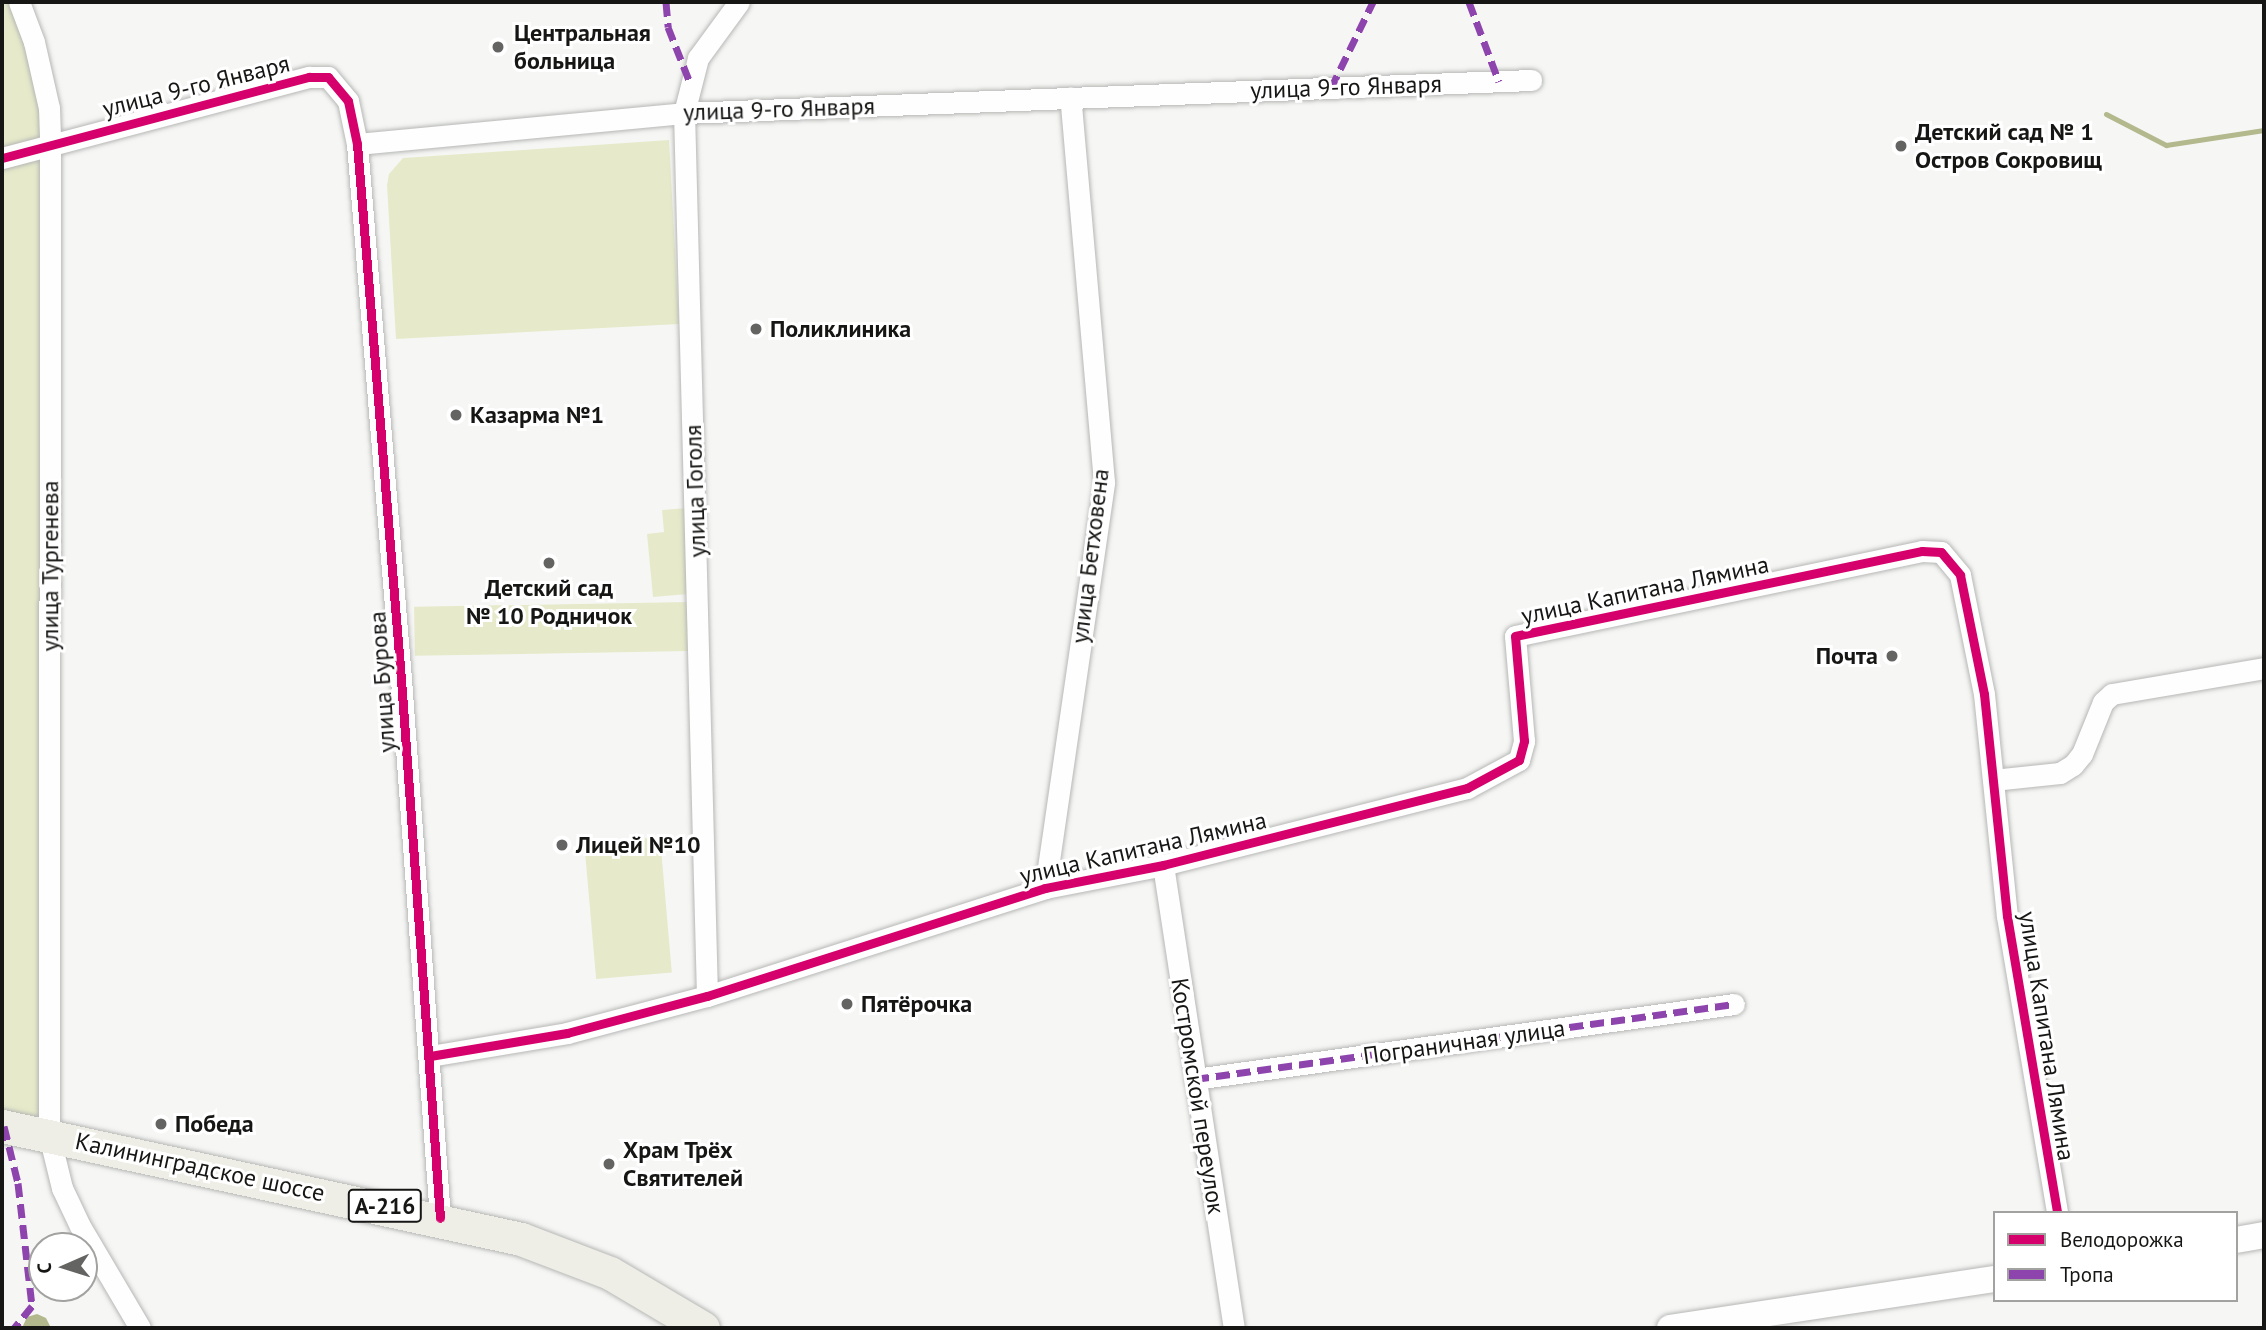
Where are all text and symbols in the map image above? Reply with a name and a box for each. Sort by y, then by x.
place label: Центральная больница [514,19,651,75]
marker: Центральная больница [488,37,508,57]
street label: улица 9-го Января [99,49,293,123]
street label: улица 9-го Января [1250,69,1442,105]
street label: улица 9-го Января [683,91,875,127]
place label: Детский сад № 1 Остров Сокровищ [1915,118,2102,174]
marker: Детский сад № 1 Остров Сокровищ [1893,138,1909,154]
place label: Поликлиника [770,315,911,343]
marker: Поликлиника [748,321,764,337]
place label: Казарма №1 [470,401,604,429]
marker: Казарма №1 [448,407,464,423]
street label: улица Гоголя [678,424,712,558]
street label: улица Бетховена [1065,467,1115,645]
street label: улица Тургенева [36,480,64,652]
street label: улица Капитана Лямина [1519,550,1771,630]
marker: Детский сад № 10 Родничок [541,555,557,571]
place label: Детский сад № 10 Родничок [466,574,632,630]
street label: улица Бурова [363,610,401,754]
place label: Почта [1816,642,1878,670]
marker: Почта [1884,648,1900,664]
street label: улица Капитана Лямина [1017,806,1269,890]
place label: Лицей №10 [576,831,701,859]
marker: Лицей №10 [554,837,570,853]
street label: улица Капитана Лямина [2013,909,2081,1163]
street label: Костромской переулок [1165,976,1231,1216]
place label: Пятёрочка [861,990,972,1018]
marker: Пятёрочка [839,996,855,1012]
street label: Пограничная улица [1361,1014,1567,1070]
place label: Победа [175,1110,254,1138]
marker: Победа [153,1116,169,1132]
street label: Калининградское шоссе [73,1126,327,1208]
place label: Храм Трёх Святителей [623,1136,743,1192]
marker: Храм Трёх Святителей [601,1156,617,1172]
road number: А-216 [346,1186,424,1226]
legend [1993,1211,2238,1302]
text: Велодорожка [2060,1226,2184,1253]
north arrow [28,1232,98,1302]
text: Тропа [2060,1261,2114,1288]
text: С [32,1262,56,1274]

